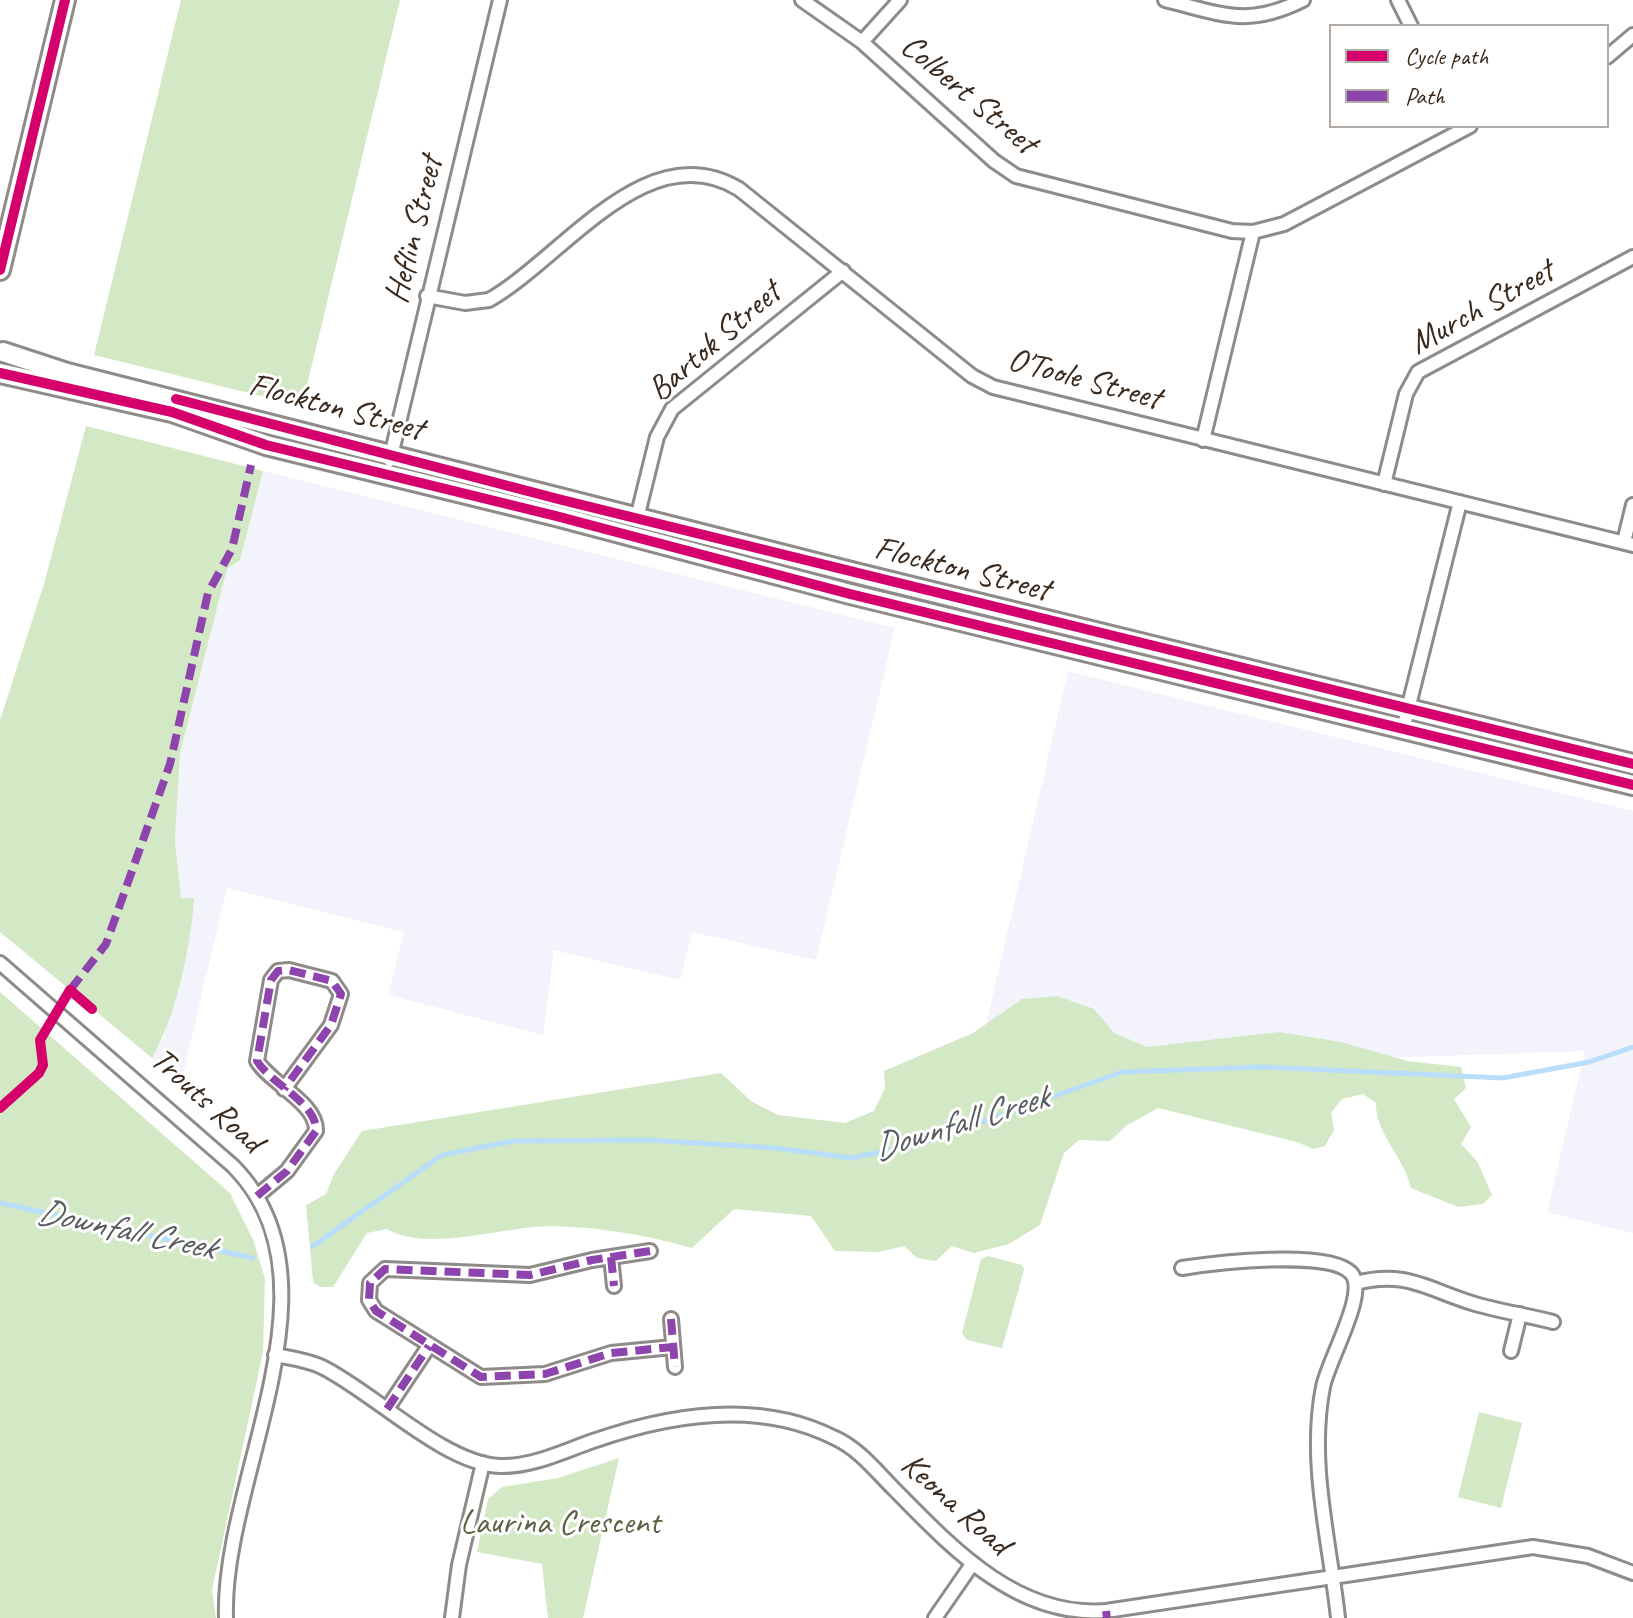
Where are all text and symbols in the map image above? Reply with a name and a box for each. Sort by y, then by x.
legend [1329,24,1609,128]
street label: Colbert Street [892,26,1044,164]
text: Cycle path [1405,41,1488,71]
text: Path [1405,81,1445,111]
street label: Heflin Street [377,152,453,308]
street label: Murch Street [1403,252,1561,364]
street label: Bartok Street [640,273,790,411]
street label: O'Toole Street [1003,340,1165,420]
street label: Flockton Street [244,365,428,451]
street label: Flockton Street [870,529,1054,611]
street label: Trouts Road [141,1040,271,1162]
water label: Downfall Creek [868,1077,1054,1171]
water label: Downfall Creek [33,1191,219,1271]
street label: Keona Road [892,1445,1018,1565]
park label: Laurina Crescent [460,1504,660,1544]

